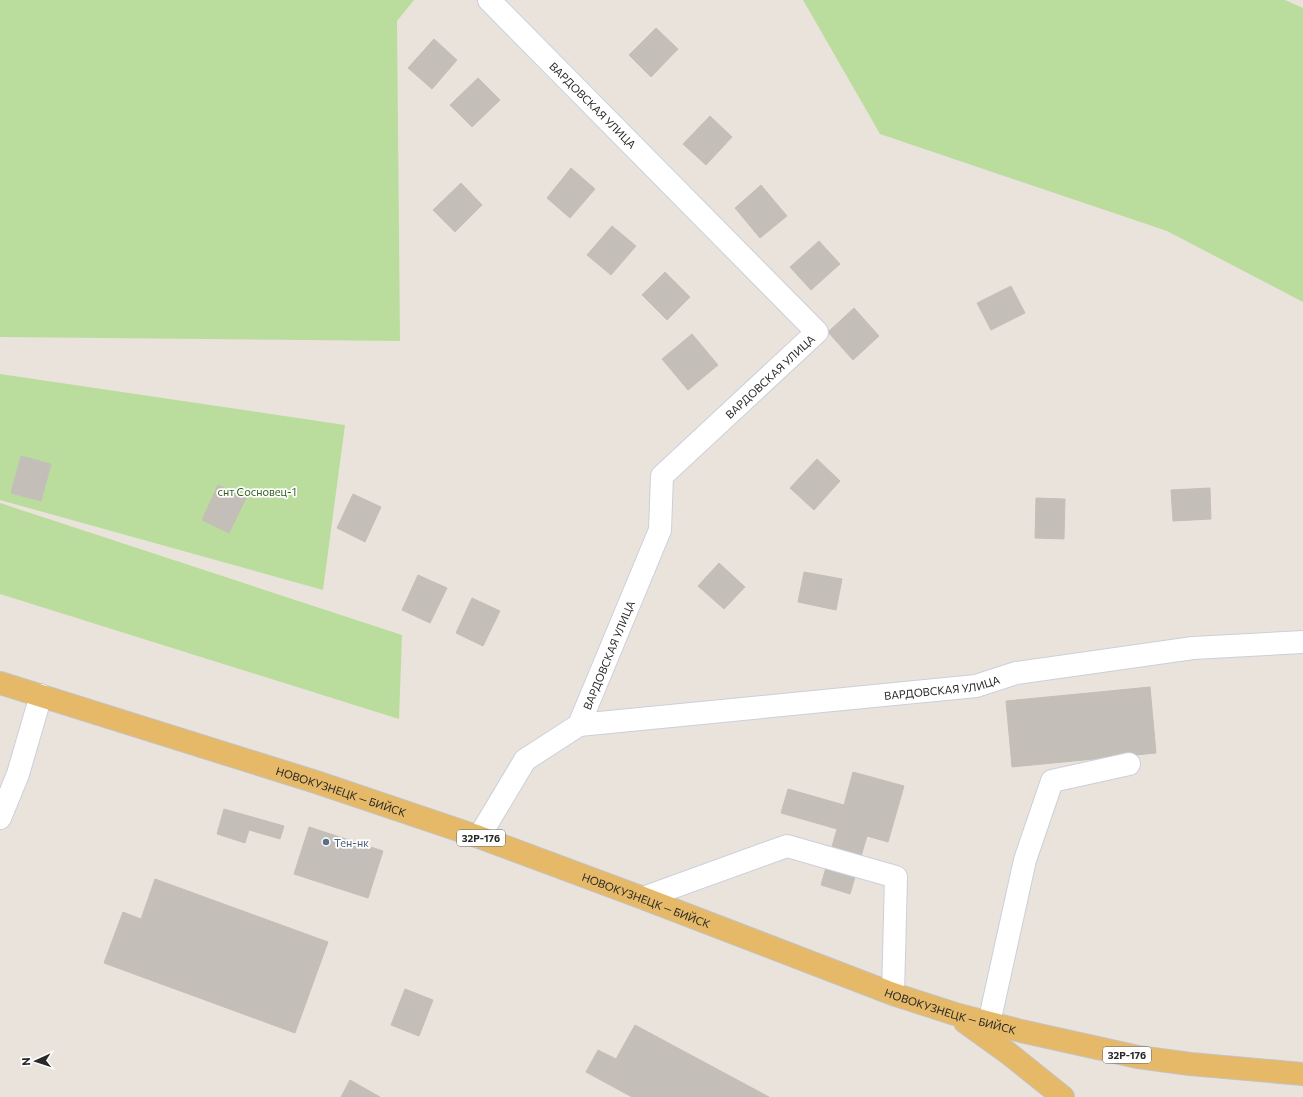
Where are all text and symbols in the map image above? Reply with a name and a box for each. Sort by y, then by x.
street label: ВАРДОВСКАЯ УЛИЦА [547,59,639,151]
street label: ВАРДОВСКАЯ УЛИЦА [722,331,817,421]
park label: снт Сосновец-1 [218,485,296,498]
street label: ВАРДОВСКАЯ УЛИЦА [580,598,637,711]
street label: ВАРДОВСКАЯ УЛИЦА [883,672,1002,701]
street label: НОВОКУЗНЕЦК — БИЙСК [275,763,409,819]
road number: 32Р-176 [457,830,505,846]
place label: Тен-нк [334,836,369,849]
marker: Тен-нк [321,837,331,847]
street label: НОВОКУЗНЕЦК — БИЙСК [580,869,713,930]
street label: НОВОКУЗНЕЦК — БИЙСК [883,985,1018,1036]
north arrow [16,1041,56,1081]
road number: 32Р-176 [1103,1047,1151,1063]
text: N [19,1057,32,1066]

